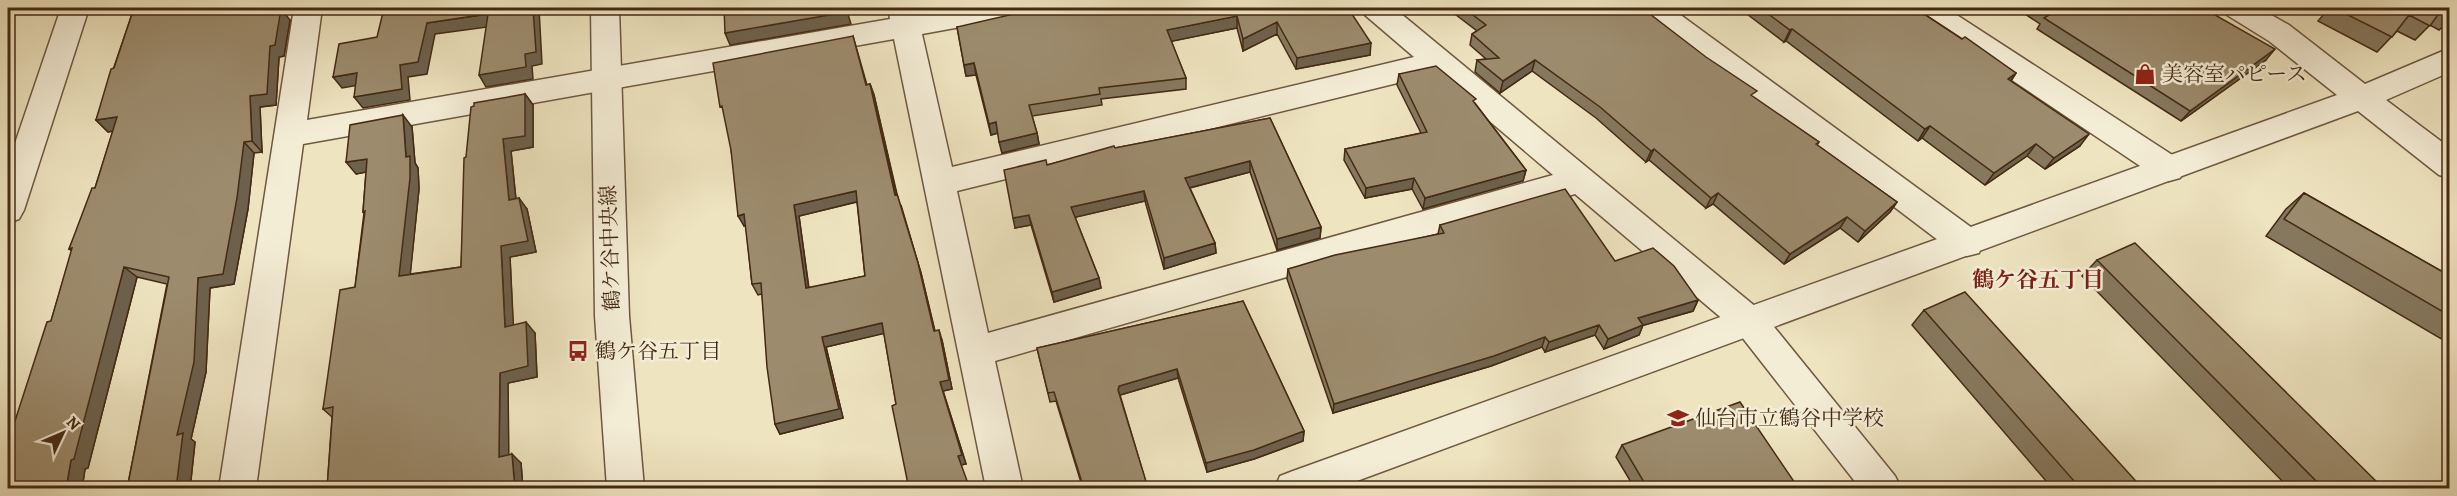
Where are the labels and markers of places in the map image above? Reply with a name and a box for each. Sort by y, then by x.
place label: 美容室パピース [2162,60,2307,88]
shop icon: 美容室パピース [2133,62,2157,86]
place label: 鶴ケ谷五丁目 [595,337,721,365]
bus stop icon: 鶴ケ谷五丁目 [566,339,590,363]
place label: 仙台市立鶴谷中学校 [1695,404,1884,432]
school or university icon: 仙台市立鶴谷中学校 [1666,406,1690,430]

